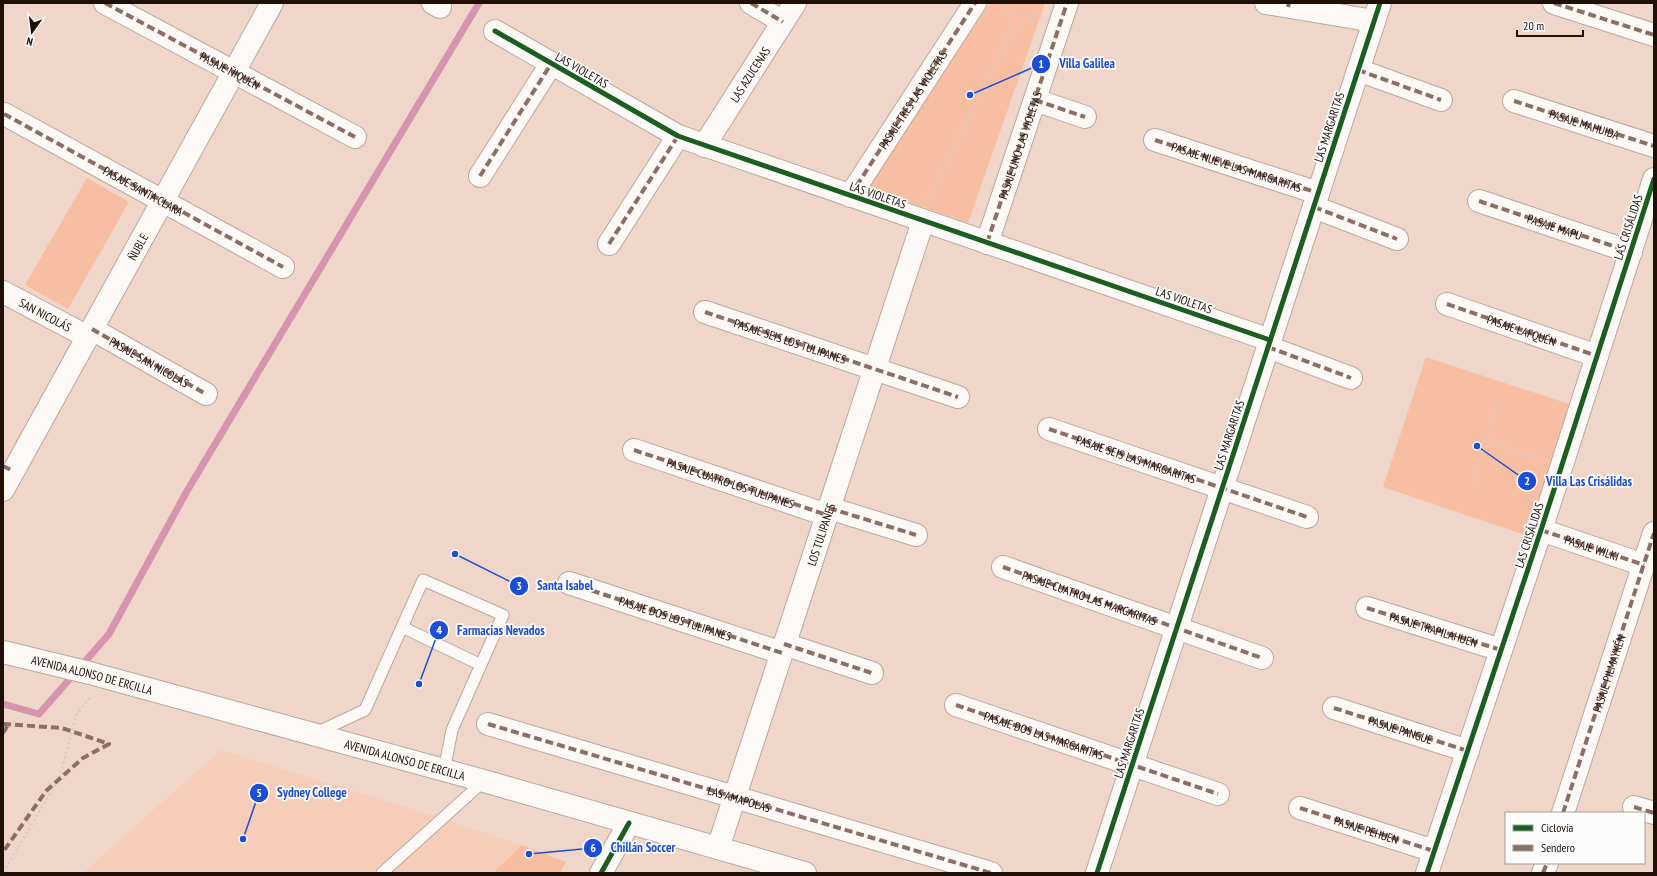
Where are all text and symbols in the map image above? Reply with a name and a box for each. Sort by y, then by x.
north arrow [12,12,52,52]
scale bar [1517,12,1583,38]
text: 20 m [1523,18,1544,33]
text: N [25,34,34,49]
street label: LAS AZUCENAS [726,44,773,105]
street label: PASAJE TRES LAS VIOLETAS [875,47,950,152]
street label: PASAJE ÑIQUÉN [198,48,263,92]
street label: LAS VIOLETAS [553,49,611,91]
callout: Villa Galilea [1031,51,1123,76]
text: Villa Galilea [1058,55,1115,72]
text: 1 [1038,56,1044,71]
street label: PASAJE UNO LAS VIOLETAS [995,90,1044,201]
street label: LAS MARGARITAS [1311,90,1347,164]
street label: PASAJE MAHUIDA [1548,105,1622,142]
street label: PASAJE NUEVE LAS MARGARITAS [1170,138,1304,195]
street label: PASAJE SANTA CLARA [101,162,186,219]
street label: LAS VIOLETAS [848,178,908,212]
street label: LAS CRISÁLIDAS [1610,192,1646,262]
street label: PASAJE MAPU [1525,210,1584,243]
street label: ÑUBLE [124,231,151,263]
street label: LAS VIOLETAS [1154,283,1214,317]
street label: SAN NICOLÁS [17,295,74,334]
street label: PASAJE LAFQUÉN [1485,311,1558,349]
street label: PASAJE SEIS LOS TULIPANES [732,315,848,367]
street label: PASAJE SAN NICOLÁS [107,333,192,390]
street label: LAS MARGARITAS [1211,398,1247,472]
street label: PASAJE SEIS LAS MARGARITAS [1074,431,1198,486]
street label: PASAJE CUATRO LOS TULIPANES [665,454,796,511]
callout: Villa Las Crisálidas [1517,469,1640,494]
text: 2 [1524,473,1530,488]
text: Villa Las Crisálidas [1545,473,1632,490]
street label: LAS CRISÁLIDAS [1511,500,1547,570]
street label: LOS TULIPANES [803,501,838,568]
street label: PASAJE WILKI [1563,531,1621,564]
street label: PASAJE CUATRO LAS MARGARITAS [1021,567,1159,628]
callout: Santa Isabel [509,573,601,598]
text: Santa Isabel [537,577,594,594]
text: 3 [516,578,522,593]
street label: PASAJE DOS LOS TULIPANES [617,593,734,643]
street label: PASAJE TRAPILAHUEN [1388,608,1480,650]
callout: Farmacias Nevados [429,618,553,643]
text: 4 [436,622,442,637]
text: Farmacias Nevados [457,622,545,639]
street label: PASAJE PILMAYKÉN [1589,632,1628,714]
street label: AVENIDA ALONSO DE ERCILLA [30,652,155,697]
street label: LAS MARGARITAS [1111,706,1147,780]
street label: PASAJE DOS LAS MARGARITAS [982,708,1106,762]
street label: PASAJE PANGUE [1367,712,1434,747]
street label: AVENIDA ALONSO DE ERCILLA [343,736,467,783]
callout: Sydney College [249,780,355,805]
street label: LAS AMAPOLAS [706,782,772,815]
text: Sydney College [277,784,347,801]
text: 5 [256,785,262,800]
street label: PASAJE PEHUEN [1333,812,1401,847]
legend [1505,812,1645,864]
text: Ciclovía [1541,820,1573,835]
callout: Chillán Soccer [583,835,683,860]
text: Chillán Soccer [611,839,675,856]
text: 6 [590,840,596,855]
text: Sendero [1541,840,1575,855]

